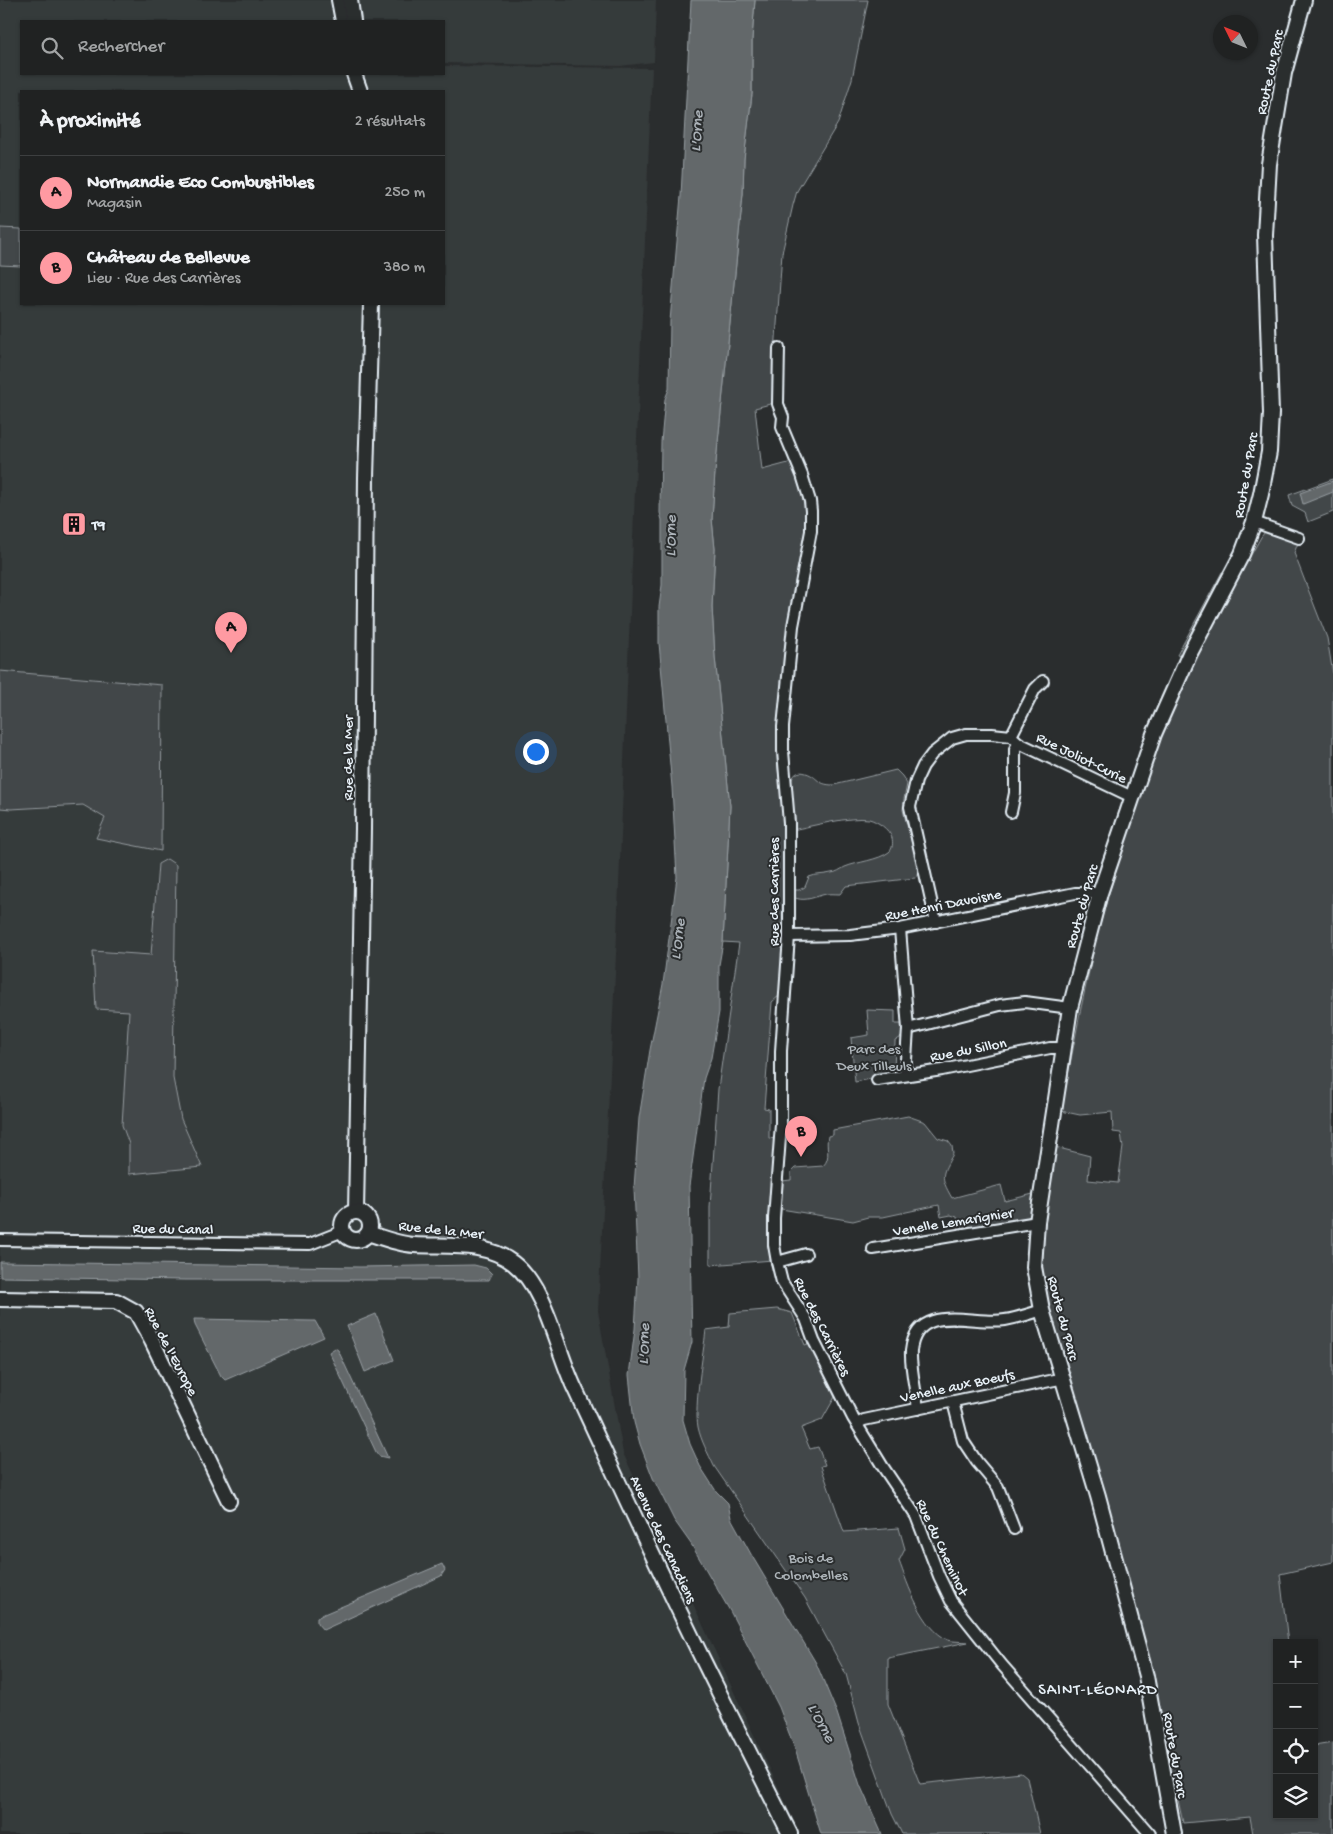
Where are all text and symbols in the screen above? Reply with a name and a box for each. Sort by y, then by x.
north arrow [1213,15,1258,60]
search box [20,20,445,75]
street label: Route du Parc [1253,27,1289,117]
icon: search [38,34,66,62]
text: Rechercher [78,36,164,59]
water label: L'Orne [688,109,709,152]
text: À proximité [40,110,141,135]
text: 2 résultats [355,113,425,132]
text: Normandie Eco Combustibles [87,172,314,195]
text: A [51,184,61,203]
text: 250 m [385,184,425,203]
text: Magasin [87,195,142,214]
text: Château de Bellevue [87,247,250,270]
text: B [52,259,60,278]
text: 380 m [384,259,425,278]
text: Lieu · Rue des Carrières [87,270,240,289]
street label: Route du Parc [1231,430,1263,520]
building icon: T9 [61,511,87,537]
water label: L'Orne [663,515,682,557]
place label: T9 [91,517,106,535]
pin: A [215,612,247,653]
street label: Rue de la Mer [340,714,358,800]
street label: Rue Joliot-Curie [1033,729,1130,789]
your location [523,739,549,765]
street label: Rue des Carrières [766,837,784,946]
street label: Route du Parc [1062,862,1104,951]
street label: Rue Henri Davoisne [884,886,1003,926]
water label: L'Orne [668,917,691,961]
street label: Rue du Sillon [929,1035,1008,1067]
park label: Parc des Deux Tilleuls [835,1041,912,1076]
pin: B [785,1116,817,1157]
street label: Venelle Lemarignier [891,1204,1016,1242]
street label: Rue de la Mer [398,1218,486,1245]
street label: Rue du Canal [132,1220,214,1240]
street label: Route du Parc [1042,1274,1082,1363]
street label: Rue des Carrières [789,1275,854,1380]
street label: Rue de l'Europe [139,1304,201,1400]
water label: L'Orne [635,1323,656,1365]
street label: Venelle aux Boeufs [898,1366,1016,1408]
street label: Avenue des Canadiens [625,1473,700,1607]
street label: Rue du Cheminot [911,1497,972,1601]
park label: Bois de Colombelles [774,1550,848,1585]
map controls [1273,1639,1318,1819]
button: + [1273,1639,1318,1684]
district label: SAINT-LÉONARD [1038,1682,1158,1701]
button: − [1273,1684,1318,1729]
water label: L'Orne [802,1701,838,1747]
street label: Route du Parc [1158,1711,1191,1800]
button: locate [1273,1729,1318,1774]
button: layers [1273,1774,1318,1819]

